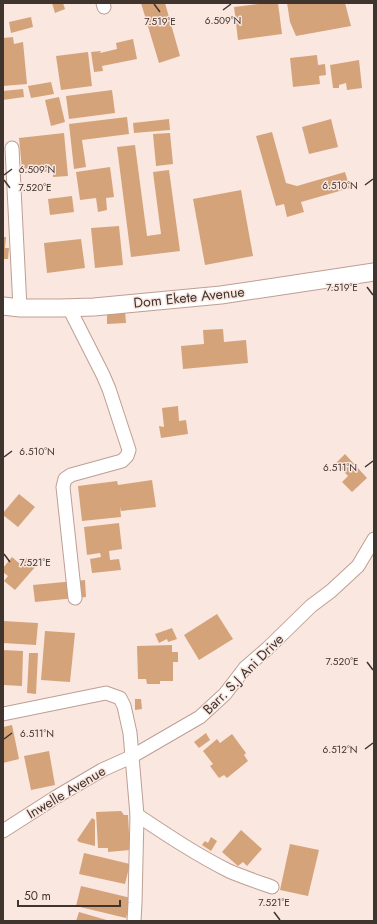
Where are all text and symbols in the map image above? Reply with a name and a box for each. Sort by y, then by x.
text: 6.509°N [205,13,241,28]
text: 7.519°E [144,14,176,29]
text: 6.509°N [19,162,55,177]
text: 6.510°N [322,178,358,193]
text: 7.520°E [19,180,51,195]
text: 7.519°E [326,280,358,295]
street label: Dom Ekete Avenue [132,281,246,313]
text: 6.510°N [19,444,55,459]
text: 6.511°N [323,460,357,475]
text: 7.521°E [19,555,51,570]
street label: Barr. S.J Ani Drive [198,629,288,719]
text: 7.520°E [326,654,358,669]
text: 6.511°N [20,726,54,741]
text: 6.512°N [322,742,358,757]
street label: Inwelle Avenue [23,761,109,823]
scale bar [18,882,120,908]
text: 50 m [24,887,51,905]
text: 7.521°E [258,895,290,910]

